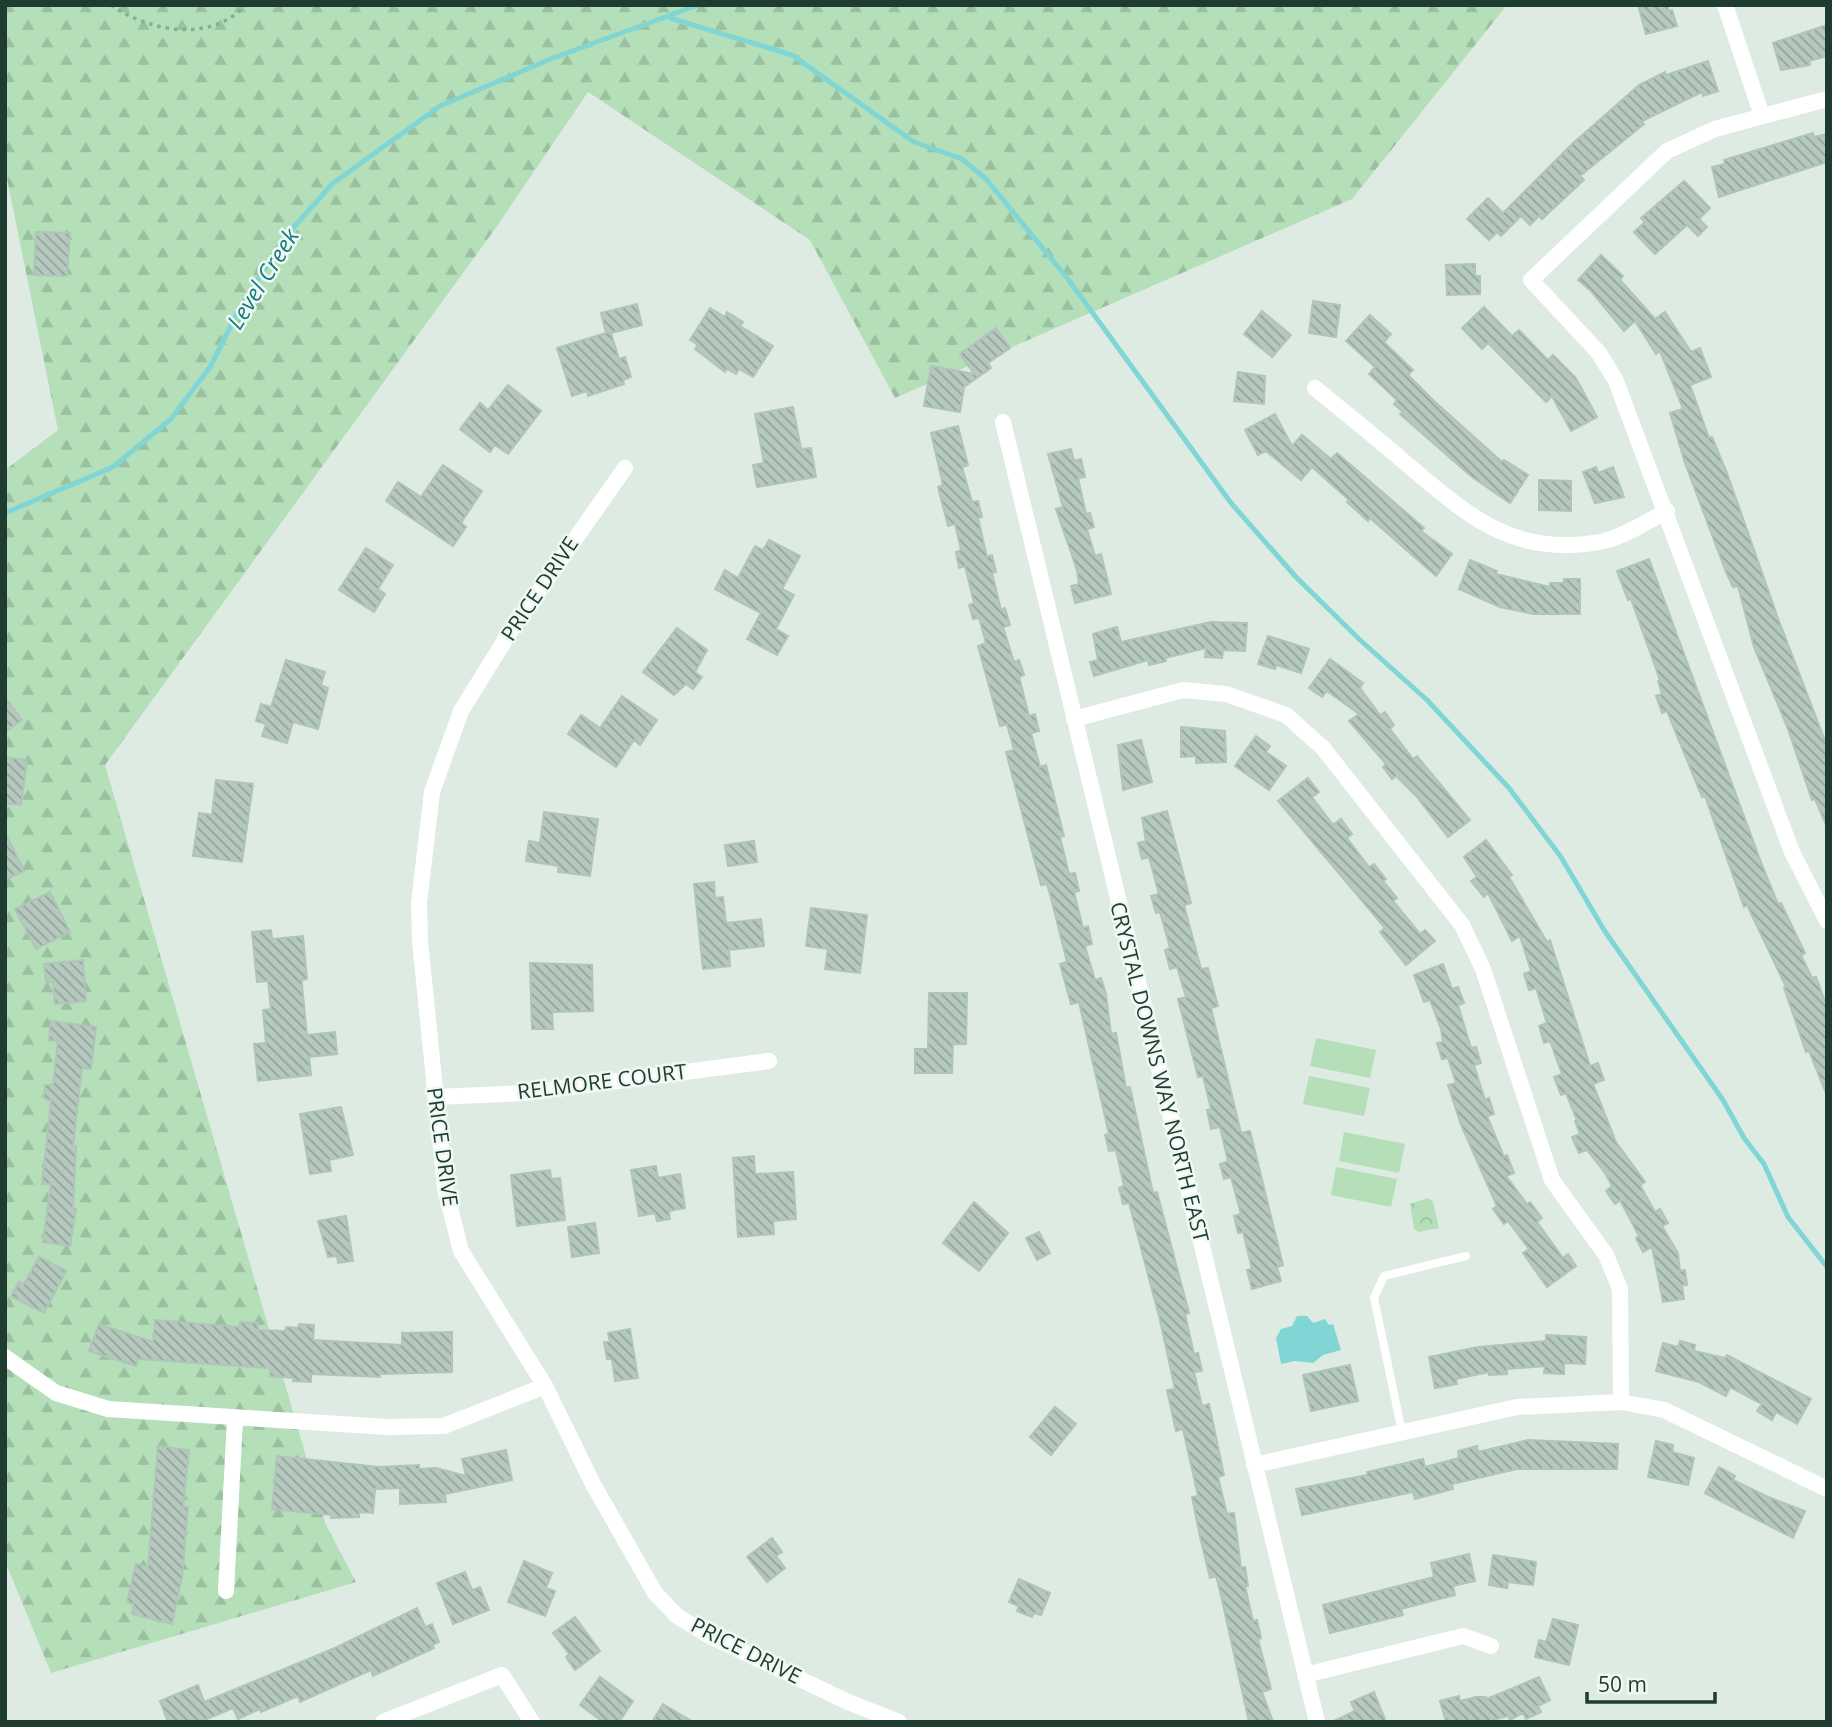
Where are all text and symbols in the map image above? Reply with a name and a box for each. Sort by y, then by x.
water label: Level Creek [219,221,306,335]
street label: PRICE DRIVE [494,531,584,646]
street label: CRYSTAL DOWNS WAY NORTH EAST [1104,899,1216,1245]
street label: RELMORE COURT [516,1057,689,1105]
street label: PRICE DRIVE [421,1085,465,1208]
street label: PRICE DRIVE [687,1610,806,1690]
scale bar [1587,1660,1715,1704]
text: 50 m [1598,1670,1647,1698]

